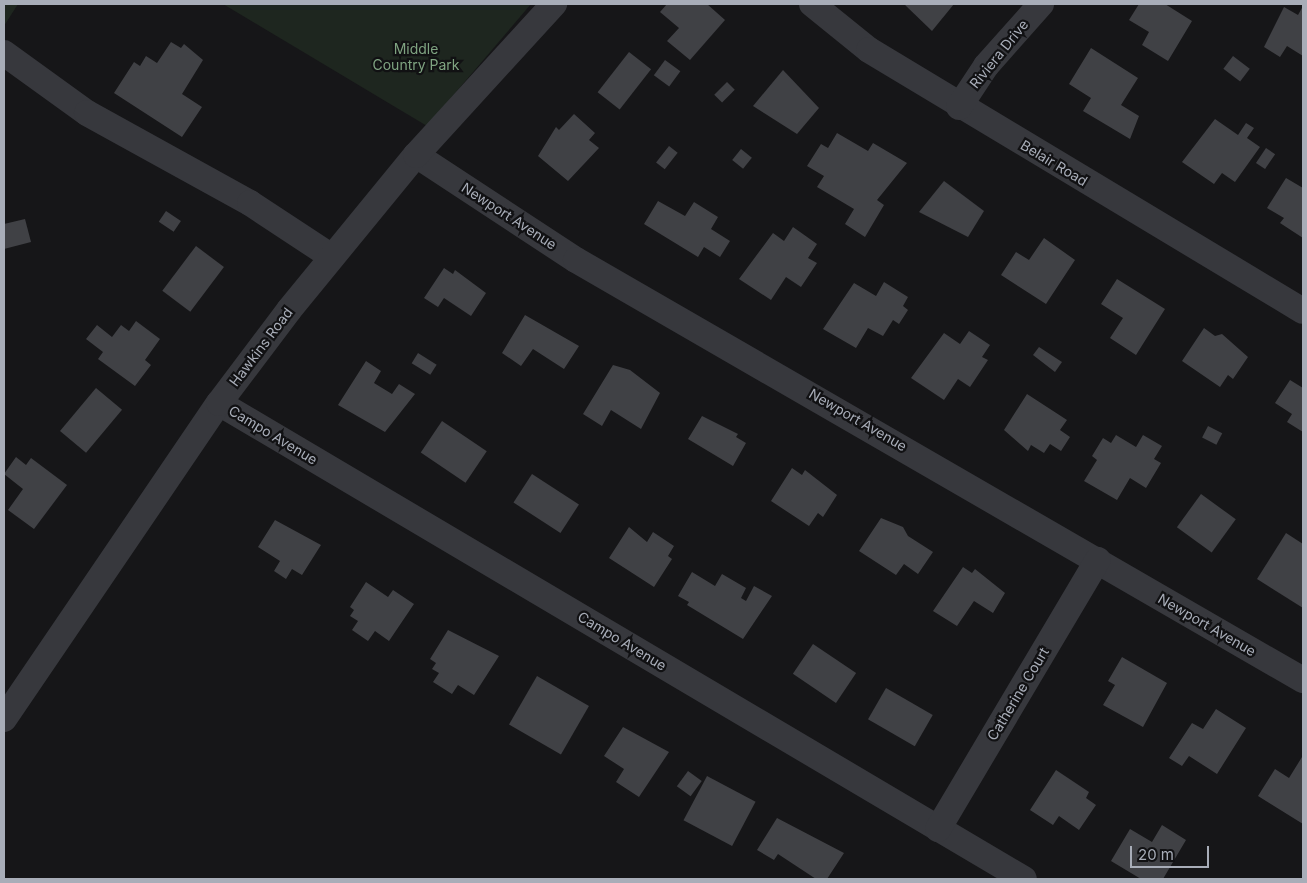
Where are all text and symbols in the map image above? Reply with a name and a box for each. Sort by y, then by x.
street label: Riviera Drive [966,16,1032,92]
park label: Middle Country Park [372,41,460,74]
street label: Belair Road [1018,137,1090,189]
street label: Newport Avenue [458,179,560,253]
street label: Hawkins Road [226,304,296,390]
street label: Newport Avenue [806,385,910,455]
street label: Campo Avenue [226,402,320,468]
street label: Newport Avenue [1155,590,1259,660]
street label: Campo Avenue [575,608,669,674]
street label: Catherine Court [984,645,1052,743]
scale bar [1132,836,1211,868]
text: 20 m [1138,845,1174,864]

